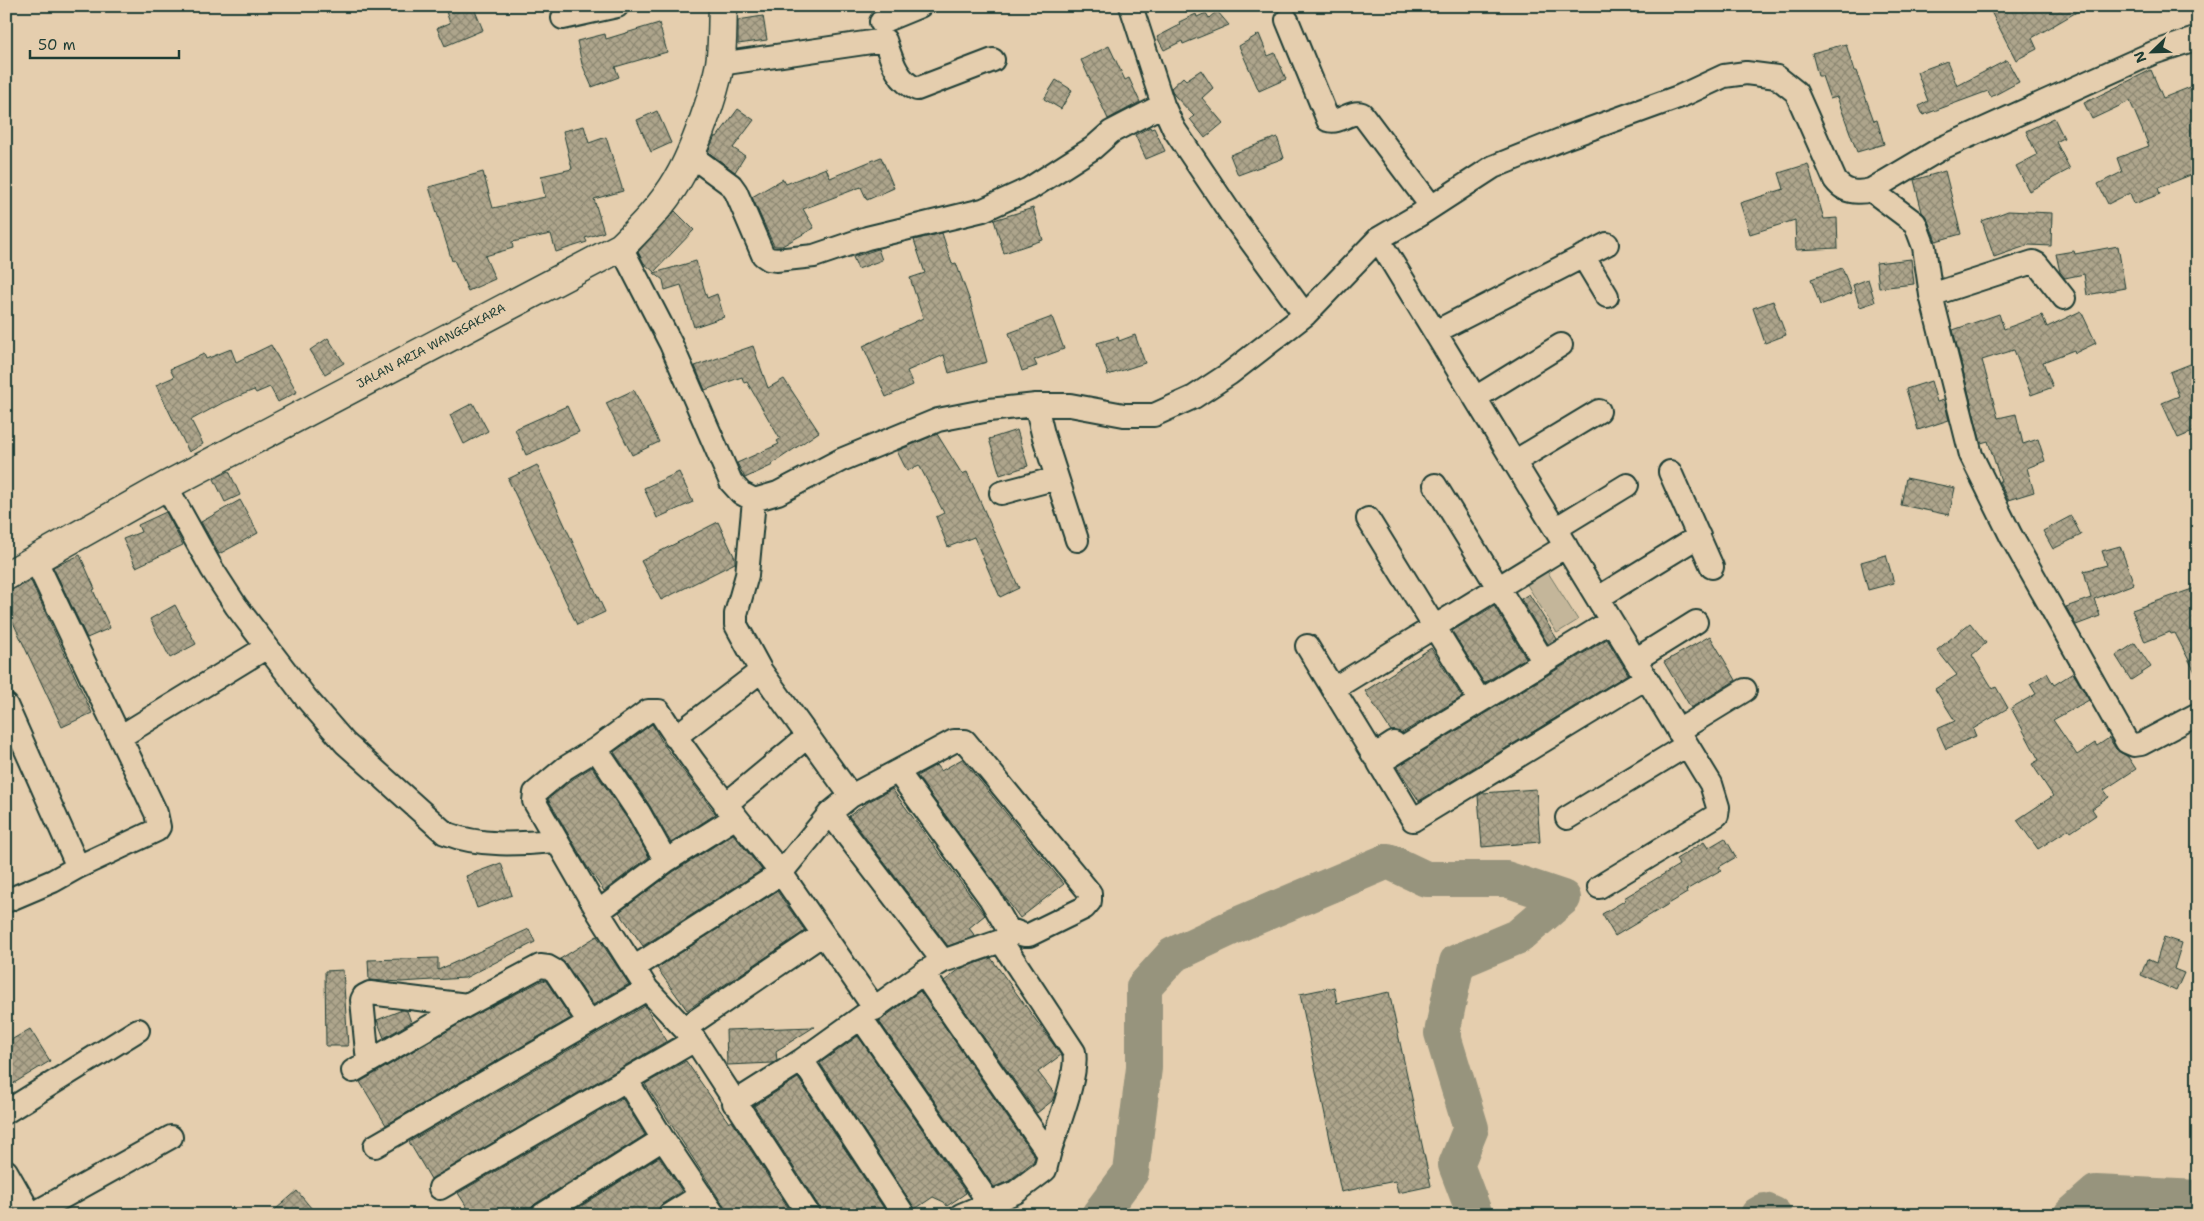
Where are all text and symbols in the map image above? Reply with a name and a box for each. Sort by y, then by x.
scale bar [30,28,179,60]
north arrow [2126,28,2176,78]
text: 50 m [38,35,76,55]
text: N [2130,48,2150,66]
street label: JALAN ARIA WANGSAKARA [354,300,508,392]

